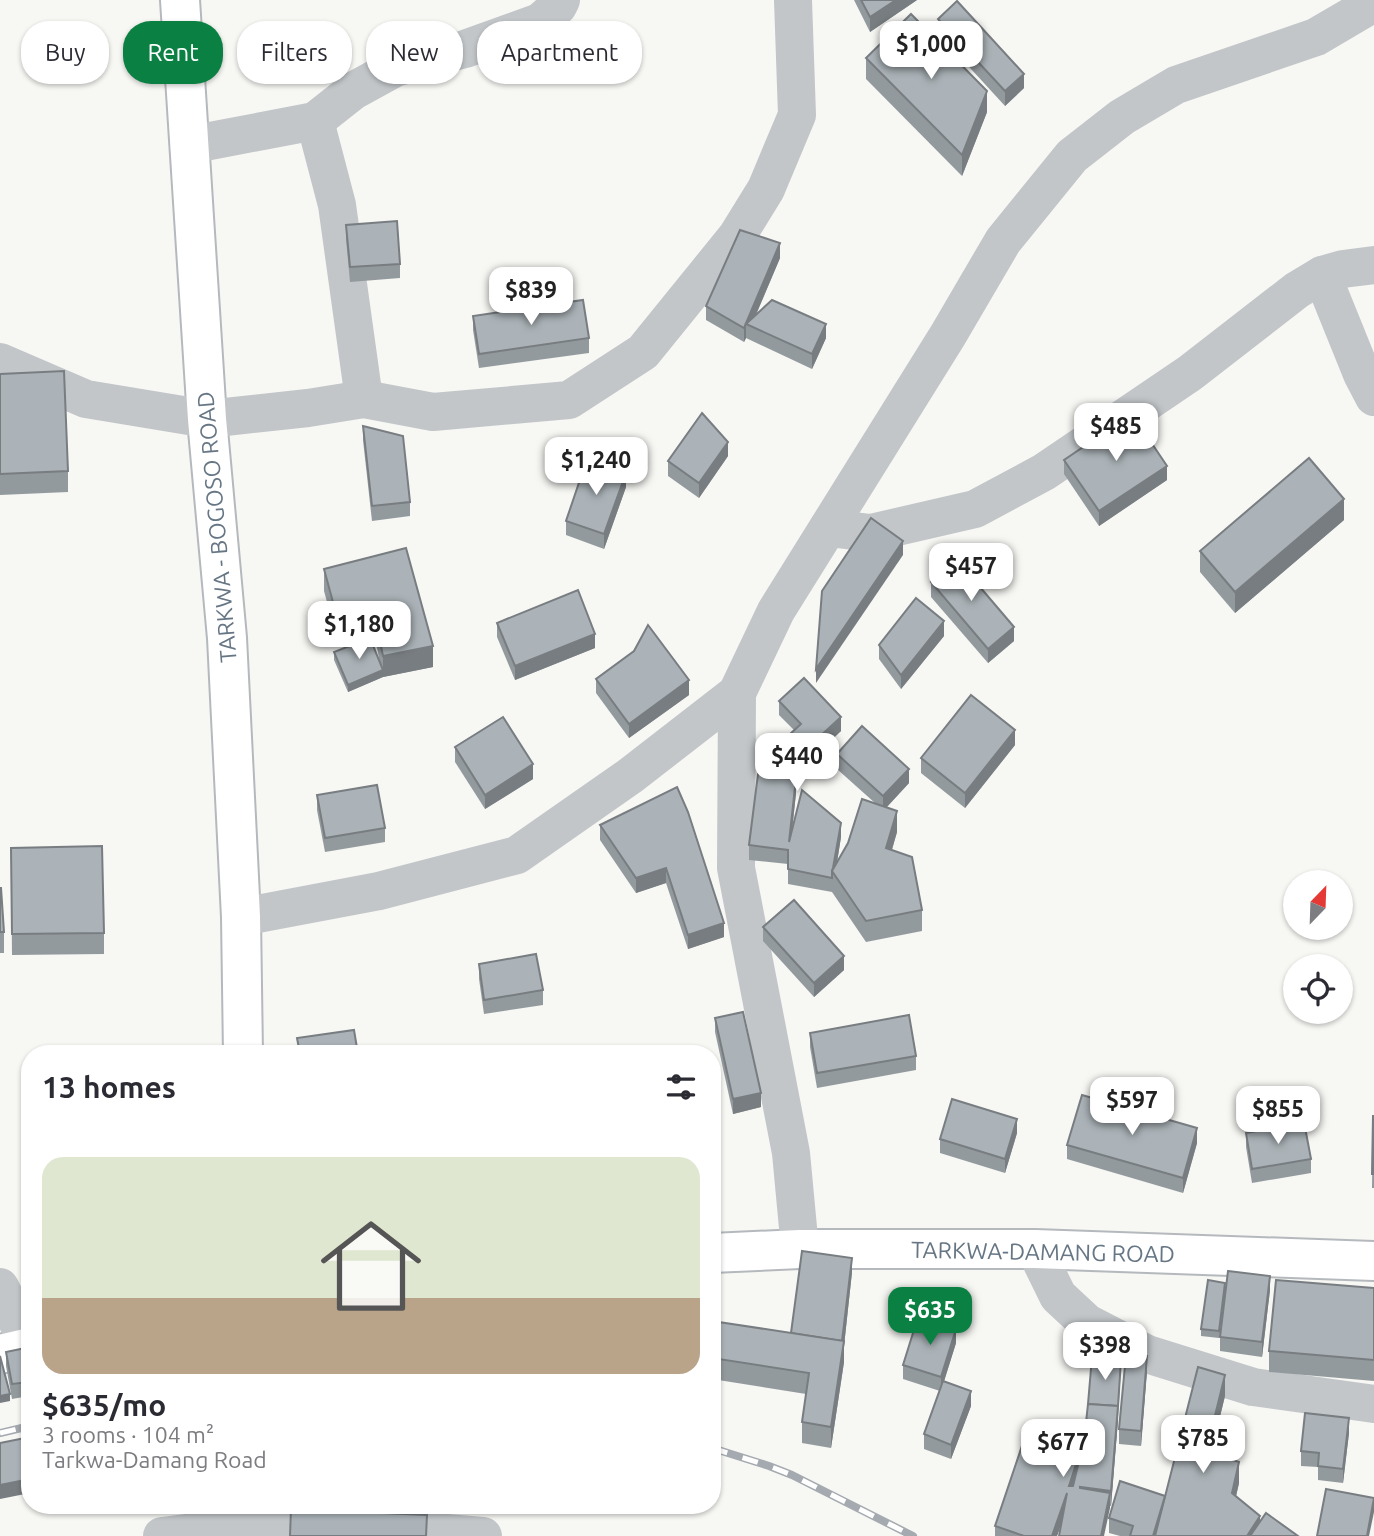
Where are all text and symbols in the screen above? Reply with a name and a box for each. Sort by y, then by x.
chip: Buy [21,21,109,84]
chip: Rent [123,21,223,84]
chip: Filters [237,21,352,84]
chip: New [366,21,463,84]
chip: Apartment [477,21,642,84]
pin: $1,000 [874,22,988,81]
text: $1,000 [896,31,966,56]
pin: $839 [490,268,572,327]
text: $839 [505,277,557,302]
street label: TARKWA - BOGOSO ROAD [192,390,241,664]
pin: $485 [1075,404,1157,463]
text: $485 [1090,413,1142,438]
pin: $1,240 [539,438,653,497]
text: $1,240 [561,447,631,472]
pin: $457 [930,544,1012,603]
text: $457 [945,553,997,578]
pin: $1,180 [302,602,416,661]
text: $1,180 [324,611,394,636]
pin: $440 [756,734,838,793]
text: $440 [771,743,823,768]
north arrow [1283,870,1353,940]
map controls [1283,870,1353,1024]
button: locate [1283,954,1353,1024]
icon: filters [662,1068,700,1106]
text: 13 homes [42,1070,176,1104]
pin: $597 [1091,1078,1173,1137]
pin: $855 [1237,1086,1319,1146]
text: $597 [1106,1087,1158,1112]
text: $855 [1252,1096,1304,1121]
icon: home [308,1203,434,1329]
street label: TARKWA-DAMANG ROAD [911,1237,1175,1266]
pin: $635 [889,1288,971,1347]
text: $635 [904,1297,956,1322]
pin: $398 [1064,1322,1146,1382]
text: $398 [1079,1332,1131,1357]
text: $635/mo [42,1388,166,1422]
pin: $785 [1162,1416,1244,1475]
pin: $677 [1022,1420,1104,1479]
text: 3 rooms · 104 m² [42,1422,214,1447]
text: $785 [1177,1425,1229,1450]
text: $677 [1037,1429,1089,1454]
text: Tarkwa-Damang Road [42,1447,267,1472]

